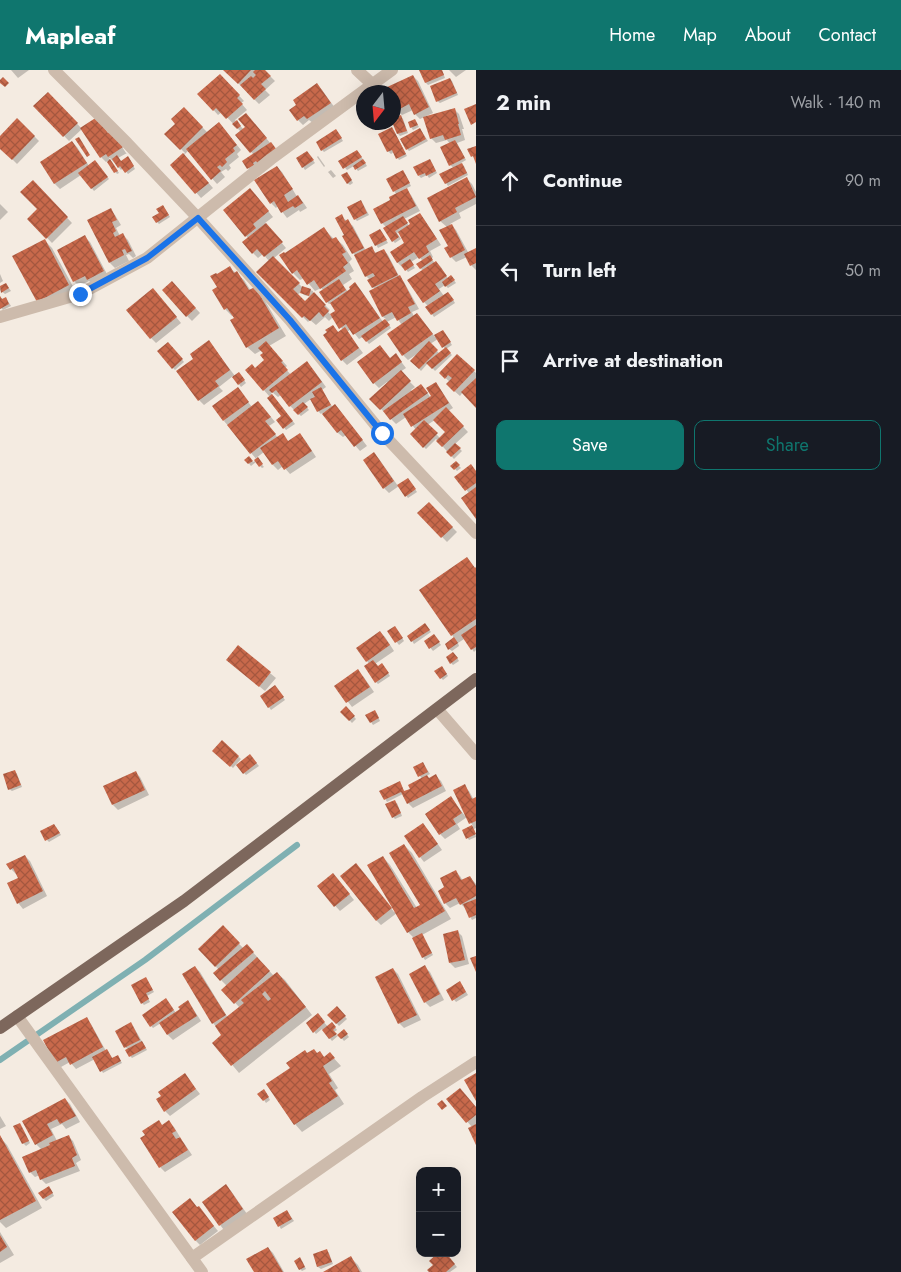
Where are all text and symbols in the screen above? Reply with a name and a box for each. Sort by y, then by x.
text: Mapleaf [25,18,116,53]
text: Home [609,22,655,48]
text: Map [683,22,717,48]
text: About [745,22,790,48]
text: Contact [818,22,876,48]
north arrow [356,85,401,130]
text: 2 min [496,88,551,118]
text: Walk · 140 m [791,91,881,114]
icon: ahead [496,167,524,195]
text: Continue [543,167,622,194]
text: 90 m [845,169,881,192]
icon: left [496,257,524,285]
text: Turn left [543,257,616,284]
text: 50 m [845,259,881,282]
route end [69,283,92,306]
icon: arrive [496,347,524,375]
text: Arrive at destination [543,347,723,374]
button: Save [496,420,684,470]
button: Share [694,420,881,470]
route start [371,422,394,445]
map controls [416,1167,461,1257]
button: + [416,1167,461,1212]
button: − [416,1212,461,1257]

